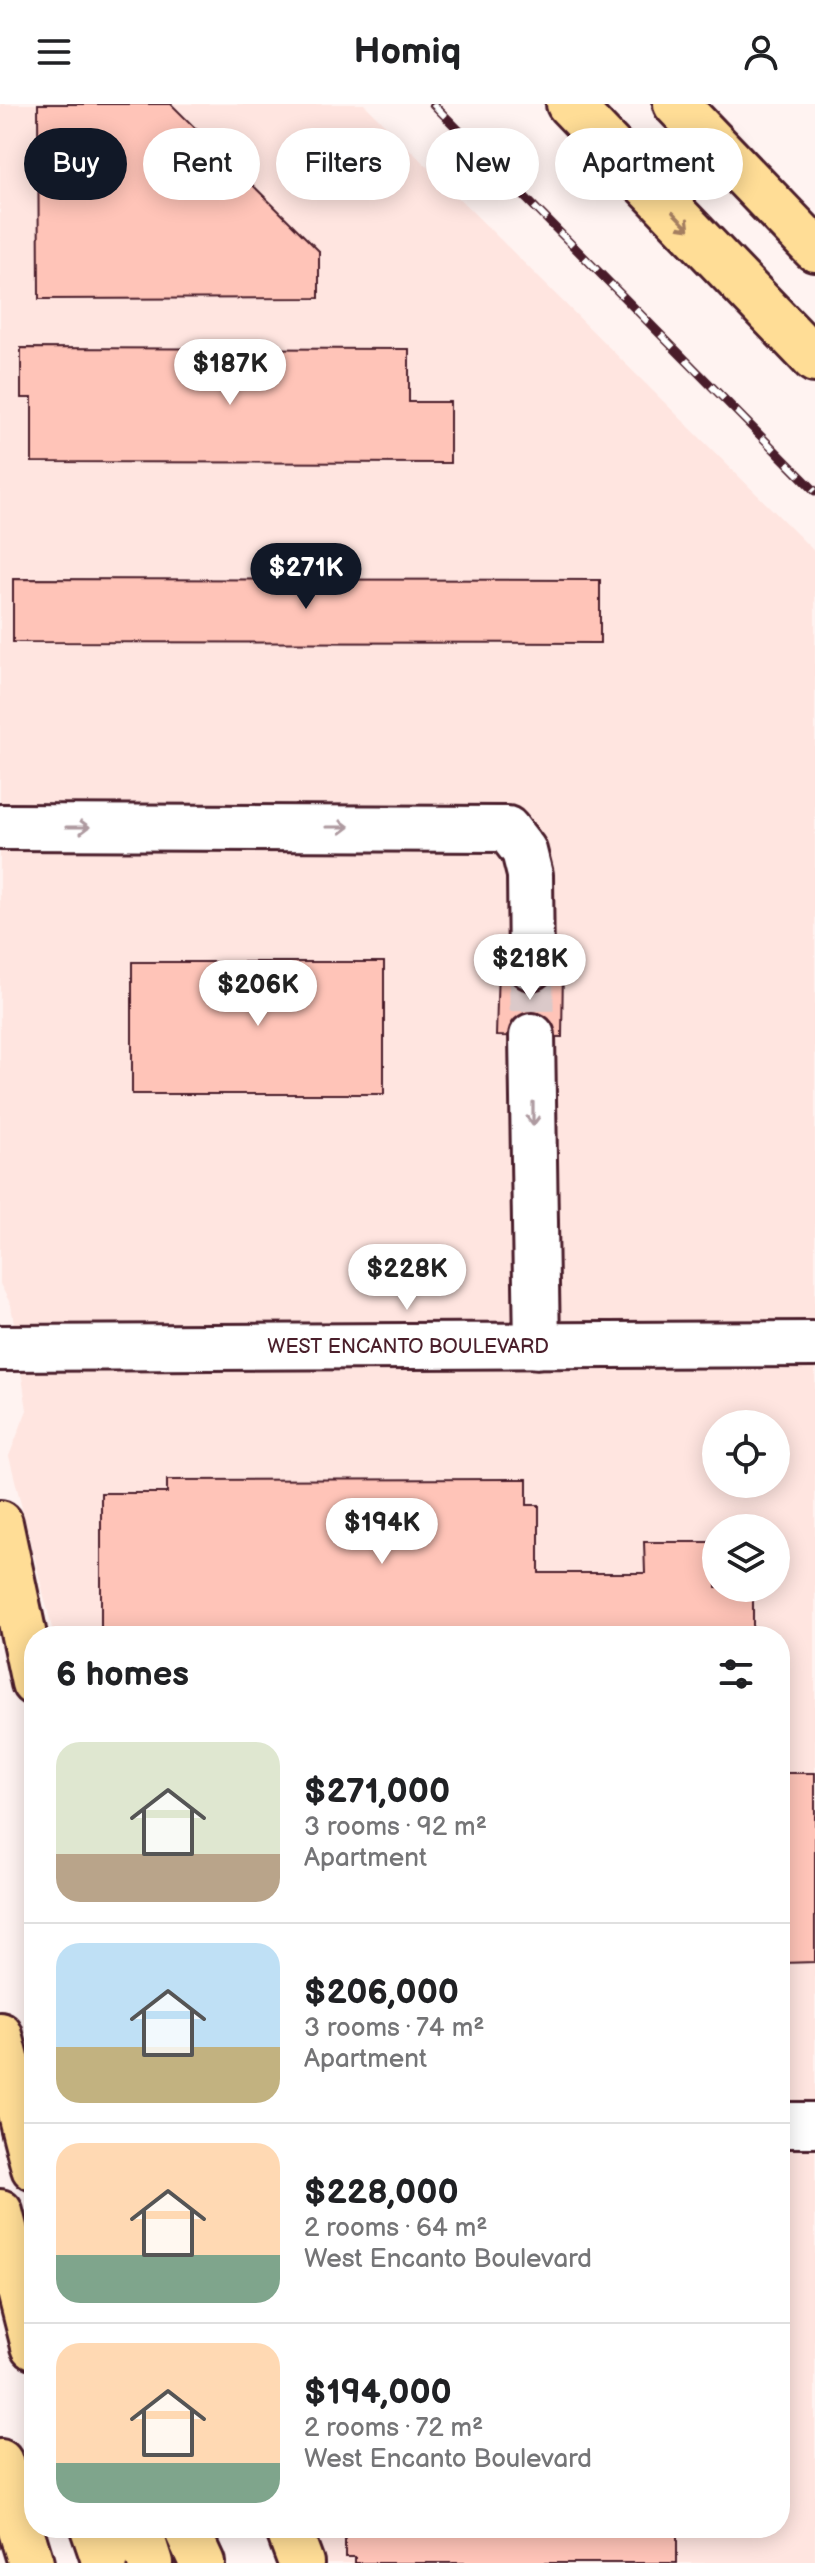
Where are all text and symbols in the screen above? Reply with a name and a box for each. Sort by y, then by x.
icon: menu [32,30,76,74]
icon: person [739,30,783,74]
text: Homiq [354,31,461,74]
chip: Buy [24,128,127,200]
chip: Rent [143,128,260,200]
chip: Filters [276,128,410,200]
chip: New [426,128,539,200]
chip: Apartment [555,128,743,200]
one-way arrow [672,211,691,231]
pin: $187K [174,339,286,407]
text: $187K [192,349,268,380]
pin: $271K [250,543,362,611]
text: $271K [268,553,344,584]
one-way arrow [64,819,91,835]
one-way arrow [324,819,351,835]
pin: $218K [474,934,586,1002]
text: $218K [492,944,568,975]
pin: $206K [202,960,314,1028]
text: $206K [217,970,299,1001]
one-way arrow [525,1100,541,1127]
pin: $228K [351,1244,463,1312]
text: $228K [366,1254,448,1285]
street label: WEST ENCANTO BOULEVARD [267,1335,549,1359]
map controls [702,1410,790,1602]
button: locate [702,1410,790,1498]
pin: $194K [326,1498,438,1566]
text: $194K [344,1508,420,1539]
button: layers [702,1514,790,1602]
icon: filters [714,1652,758,1696]
text: 6 homes [56,1654,189,1695]
text: $271,000 [304,1771,450,1812]
icon: home [120,1774,216,1870]
text: 3 rooms · 92 m² [304,1812,487,1843]
text: Apartment [304,1843,427,1874]
text: $206,000 [304,1972,459,2013]
icon: home [120,1975,216,2071]
text: 3 rooms · 74 m² [304,2013,484,2044]
text: Apartment [304,2044,427,2075]
text: $228,000 [304,2172,459,2213]
icon: home [120,2175,216,2271]
text: 2 rooms · 64 m² [304,2213,488,2244]
text: West Encanto Boulevard [304,2244,592,2275]
text: $194,000 [304,2372,452,2413]
icon: home [120,2375,216,2471]
text: 2 rooms · 72 m² [304,2413,483,2444]
text: West Encanto Boulevard [304,2444,592,2475]

